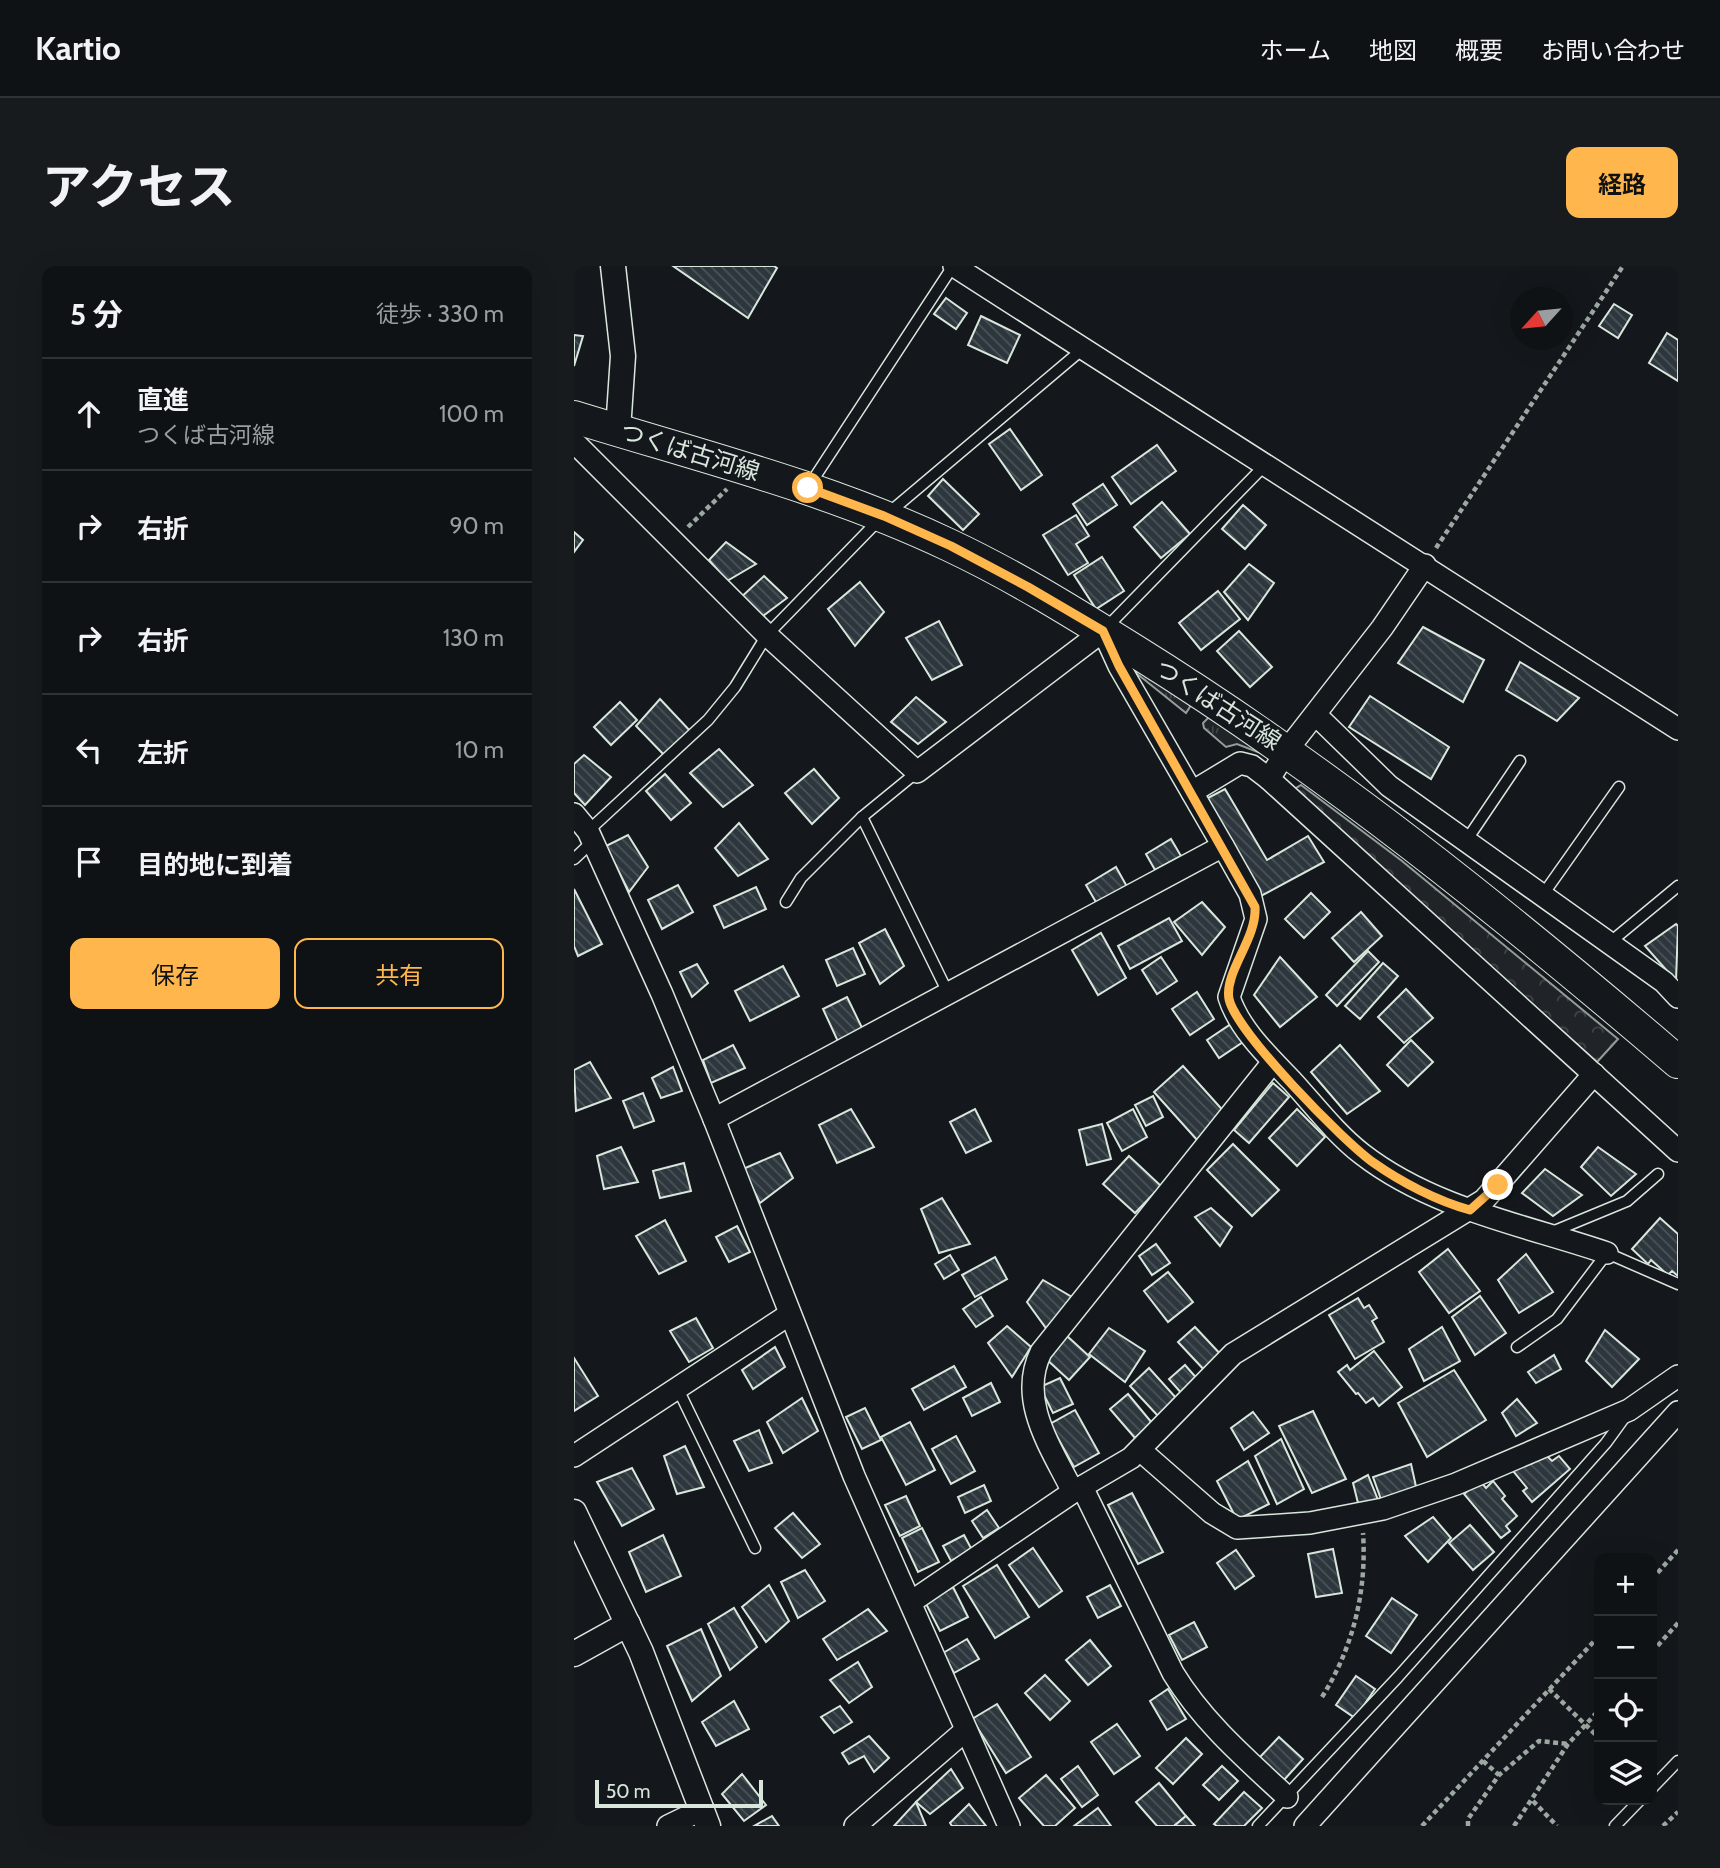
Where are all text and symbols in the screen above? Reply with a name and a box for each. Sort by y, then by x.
text: Kartio [35,28,121,68]
text: ホーム [1260,36,1331,65]
text: 地図 [1369,36,1417,65]
text: 概要 [1455,36,1503,65]
text: お問い合わせ [1541,36,1685,65]
button: 経路 [1566,147,1678,218]
text: アクセス [42,157,236,216]
north arrow [1510,287,1573,350]
text: 5 分 [70,296,123,333]
text: 徒歩 · 330 m [376,300,504,328]
text: 直進 [137,384,189,416]
icon: ahead [70,395,108,433]
text: 100 m [439,400,504,428]
street label: つくば古河線 [617,417,763,486]
text: つくば古河線 [137,421,275,449]
route start [792,472,823,503]
icon: right [70,507,108,545]
text: 90 m [450,512,504,540]
text: 右折 [137,513,189,545]
icon: right [70,619,108,657]
text: 130 m [443,624,504,652]
text: 右折 [137,625,189,657]
street label: つくば古河線 [1150,653,1287,756]
icon: left [70,731,108,769]
text: 10 m [455,736,504,764]
text: 左折 [137,737,189,769]
icon: arrive [70,843,108,881]
text: 目的地に到着 [137,849,293,881]
button: 保存 [70,938,280,1009]
button: 共有 [294,938,504,1009]
route end [1482,1169,1513,1200]
map controls [1594,1553,1657,1805]
button: + [1594,1553,1657,1616]
button: − [1594,1616,1657,1679]
button: locate [1594,1679,1657,1742]
button: layers [1594,1742,1657,1805]
scale bar [595,1777,763,1809]
text: 50 m [606,1780,650,1803]

